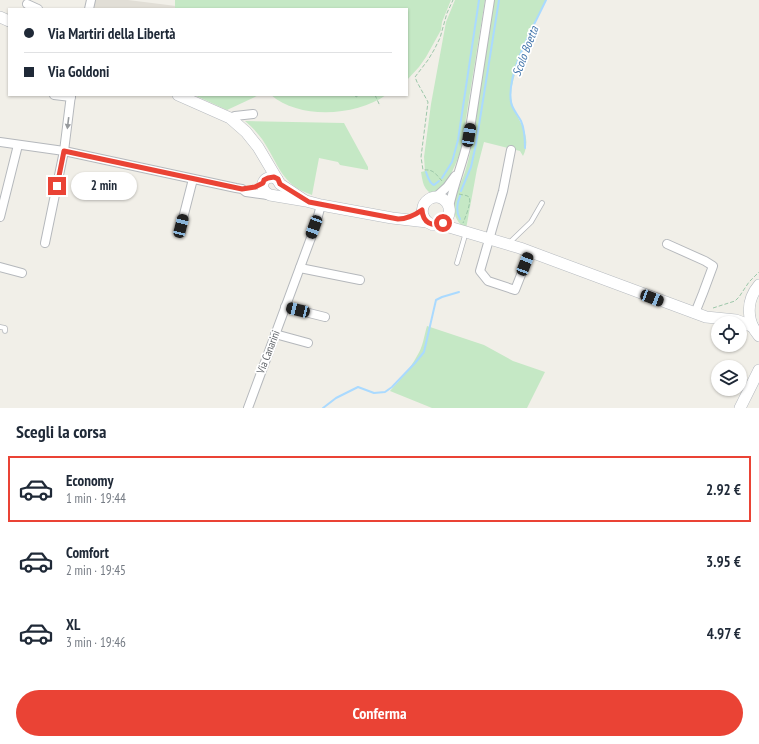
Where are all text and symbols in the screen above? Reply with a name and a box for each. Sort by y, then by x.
water label: Scolo Boetta [509,23,542,78]
text: Via Martiri della Libertà [48,24,176,43]
text: Via Goldoni [48,62,109,81]
one-way arrow [65,117,71,129]
car [461,122,477,148]
callout: 2 min [71,172,137,200]
route end [48,177,66,195]
text: 2 min [91,177,117,194]
car [172,213,190,239]
car [304,214,324,240]
route start [434,214,452,232]
car [515,251,535,277]
car [639,288,665,308]
car [285,301,311,319]
map controls [711,316,747,396]
button: locate [711,316,747,352]
street label: Via Canarini [253,328,283,377]
button: layers [711,360,747,396]
text: Scegli la corsa [16,420,106,443]
icon: car [18,471,54,507]
text: Economy [66,471,114,490]
text: 2.92 € [706,480,741,499]
text: 1 min · 19:44 [66,490,126,507]
icon: car [18,543,54,579]
text: Comfort [66,543,109,562]
text: 3.95 € [706,552,741,571]
text: 2 min · 19:45 [66,562,126,579]
icon: car [18,615,54,651]
text: XL [66,615,80,634]
text: 4.97 € [707,624,741,643]
text: 3 min · 19:46 [66,634,126,651]
button: Conferma [16,690,743,736]

